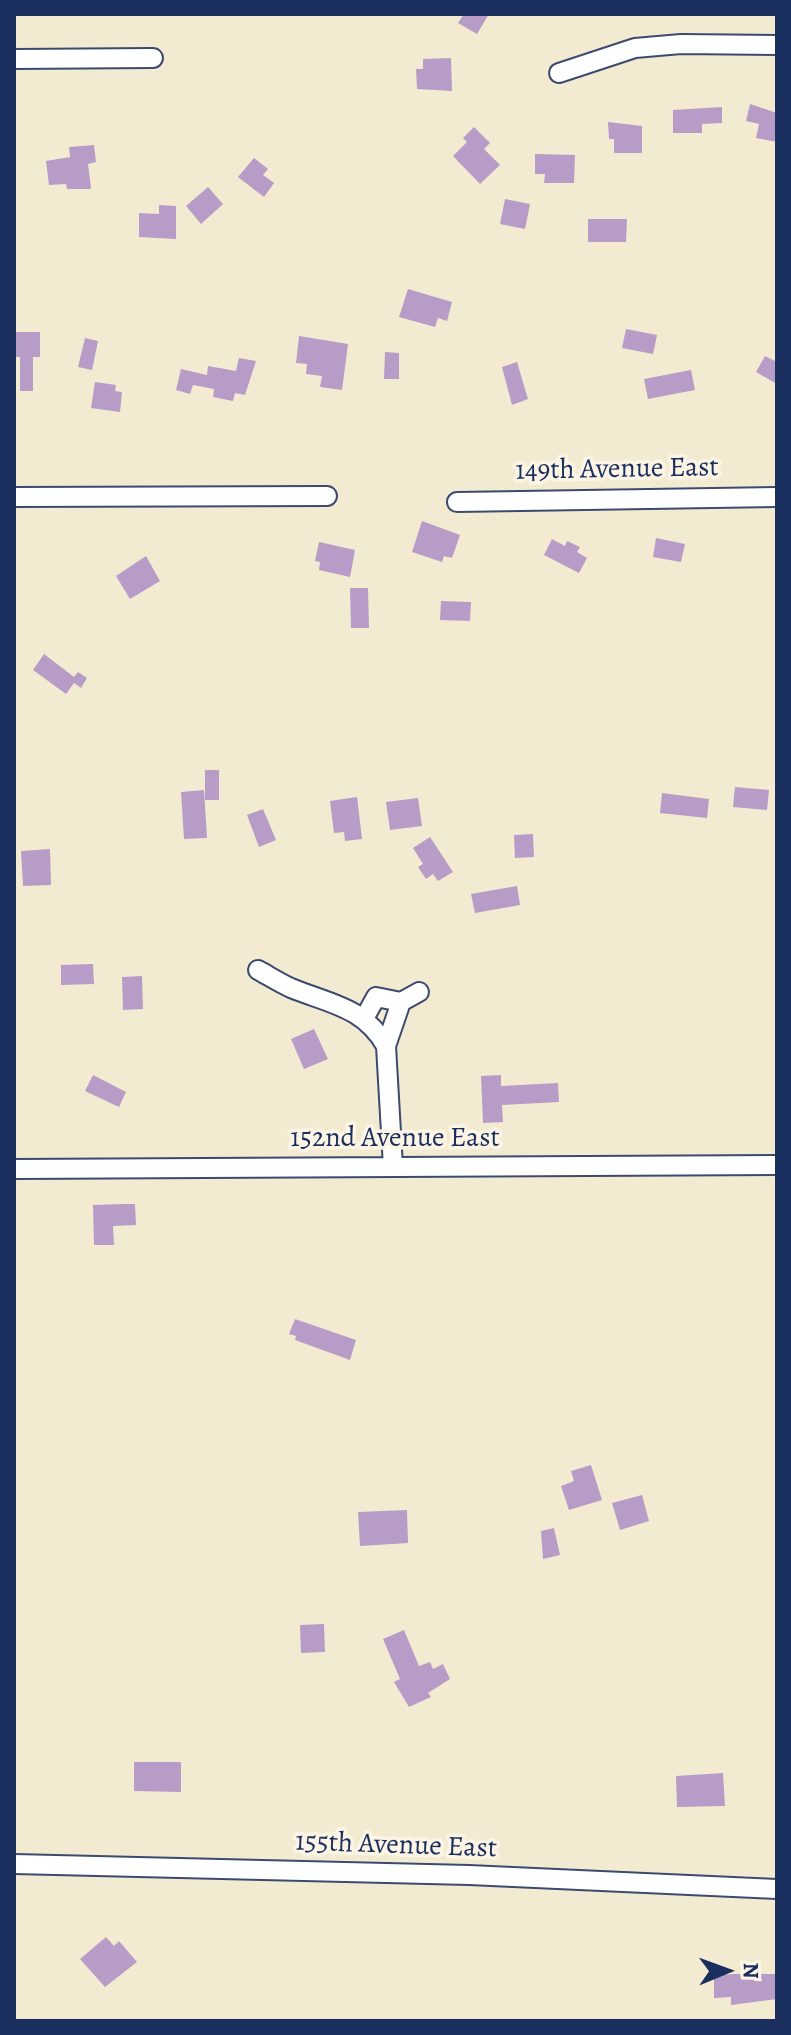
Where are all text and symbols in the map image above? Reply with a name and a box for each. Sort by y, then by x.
street label: 149th Avenue East [515,451,719,489]
street label: 152nd Avenue East [290,1122,500,1156]
street label: 155th Avenue East [295,1826,497,1866]
north arrow [687,1931,767,2011]
text: N [736,1962,766,1979]

